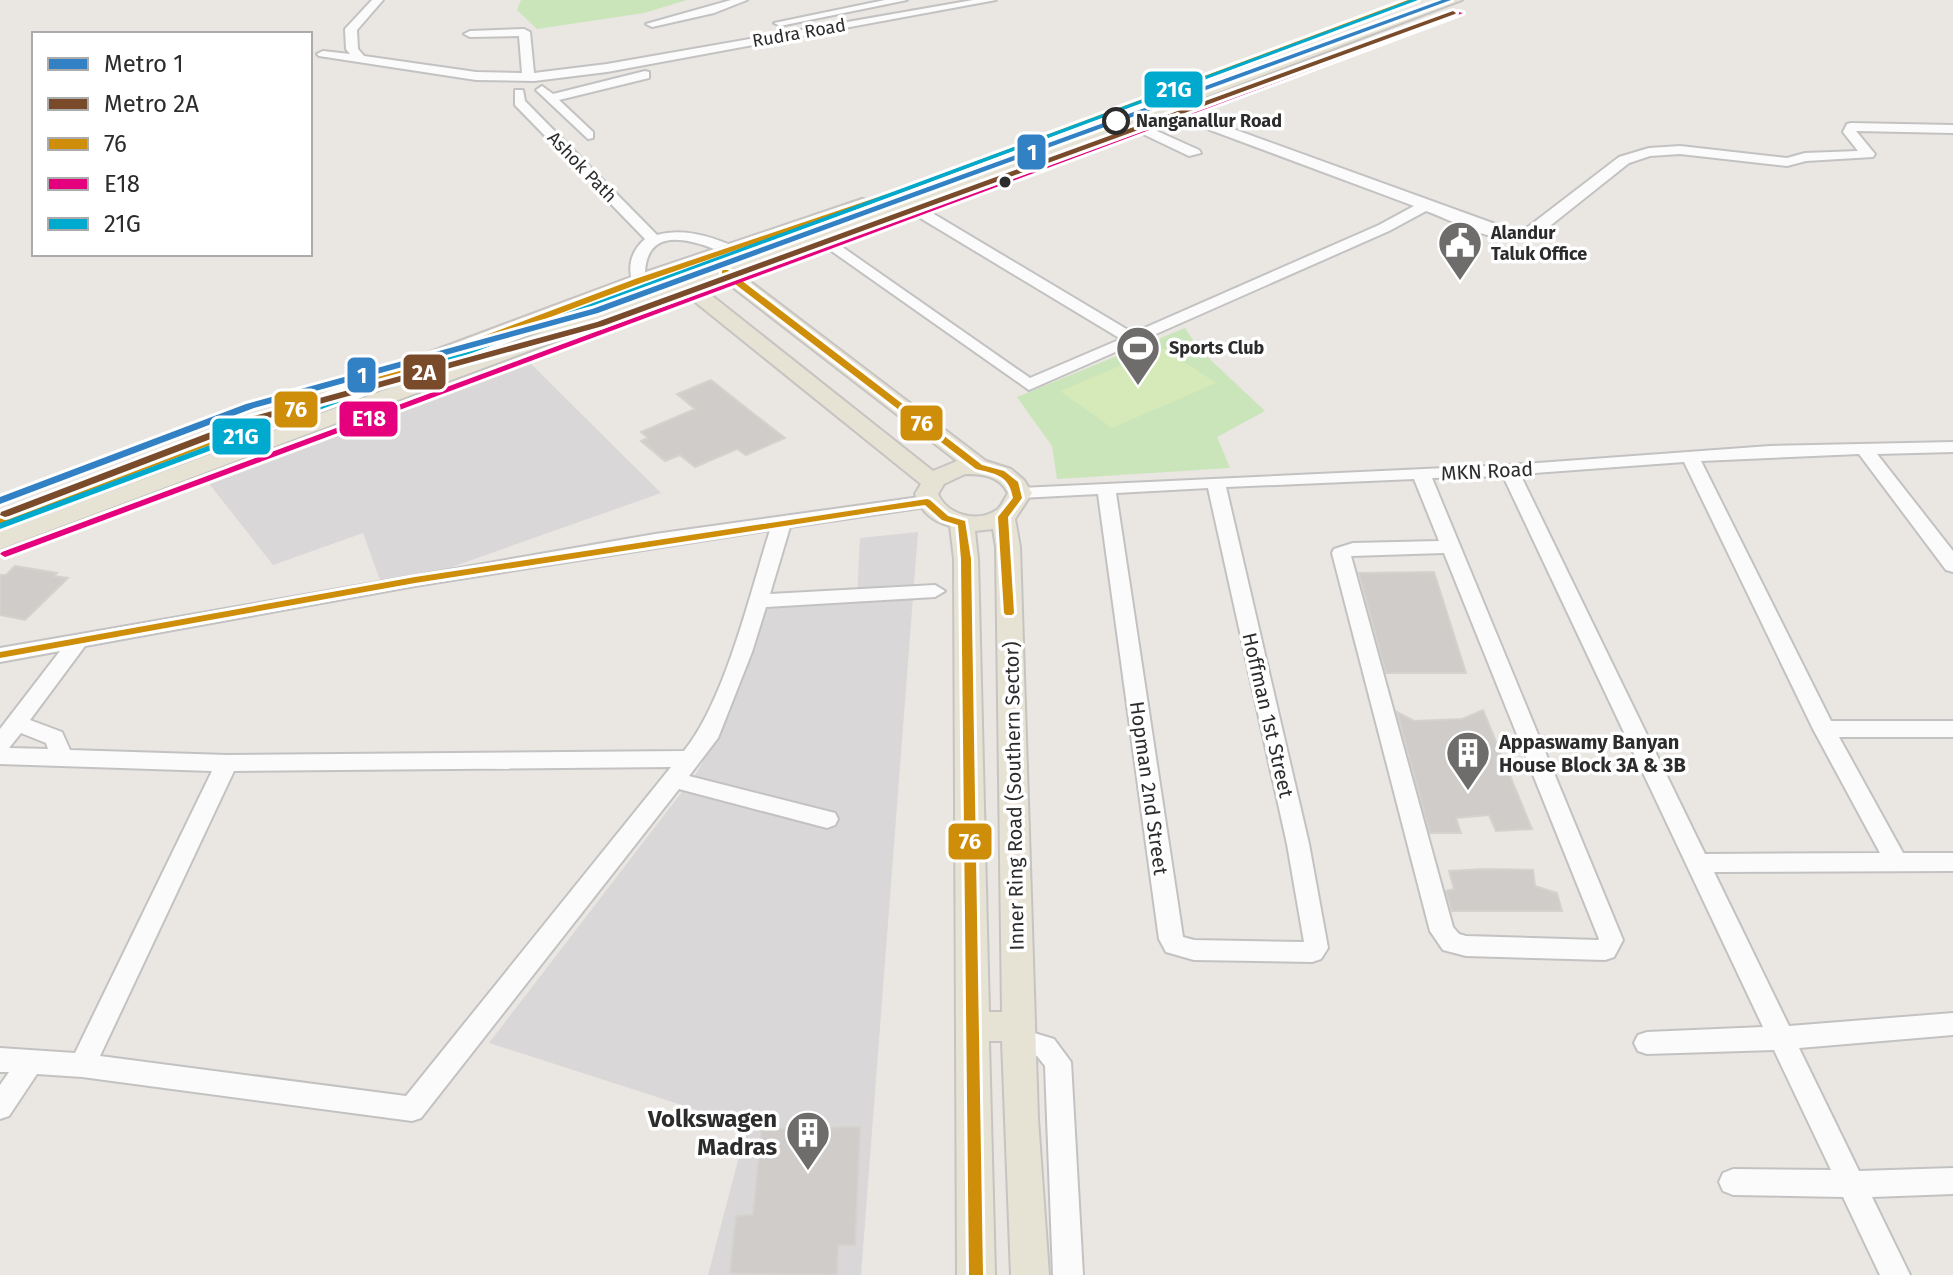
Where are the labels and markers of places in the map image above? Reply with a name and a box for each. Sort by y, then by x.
marker: Nanganallur Road [1103,108,1129,134]
place label: Nanganallur Road [1136,110,1282,132]
unlabelled marker [997,174,1013,190]
public building icon: Alandur Taluk Office [1436,219,1484,282]
place label: Alandur Taluk Office [1490,222,1587,265]
sports icon: Sports Club [1114,324,1162,387]
place label: Sports Club [1169,337,1264,359]
building icon: Appaswamy Banyan House Block 3A & 3B [1444,729,1492,792]
place label: Appaswamy Banyan House Block 3A & 3B [1498,730,1686,777]
place label: Volkswagen Madras [647,1105,777,1161]
building icon: Volkswagen Madras [784,1109,832,1172]

